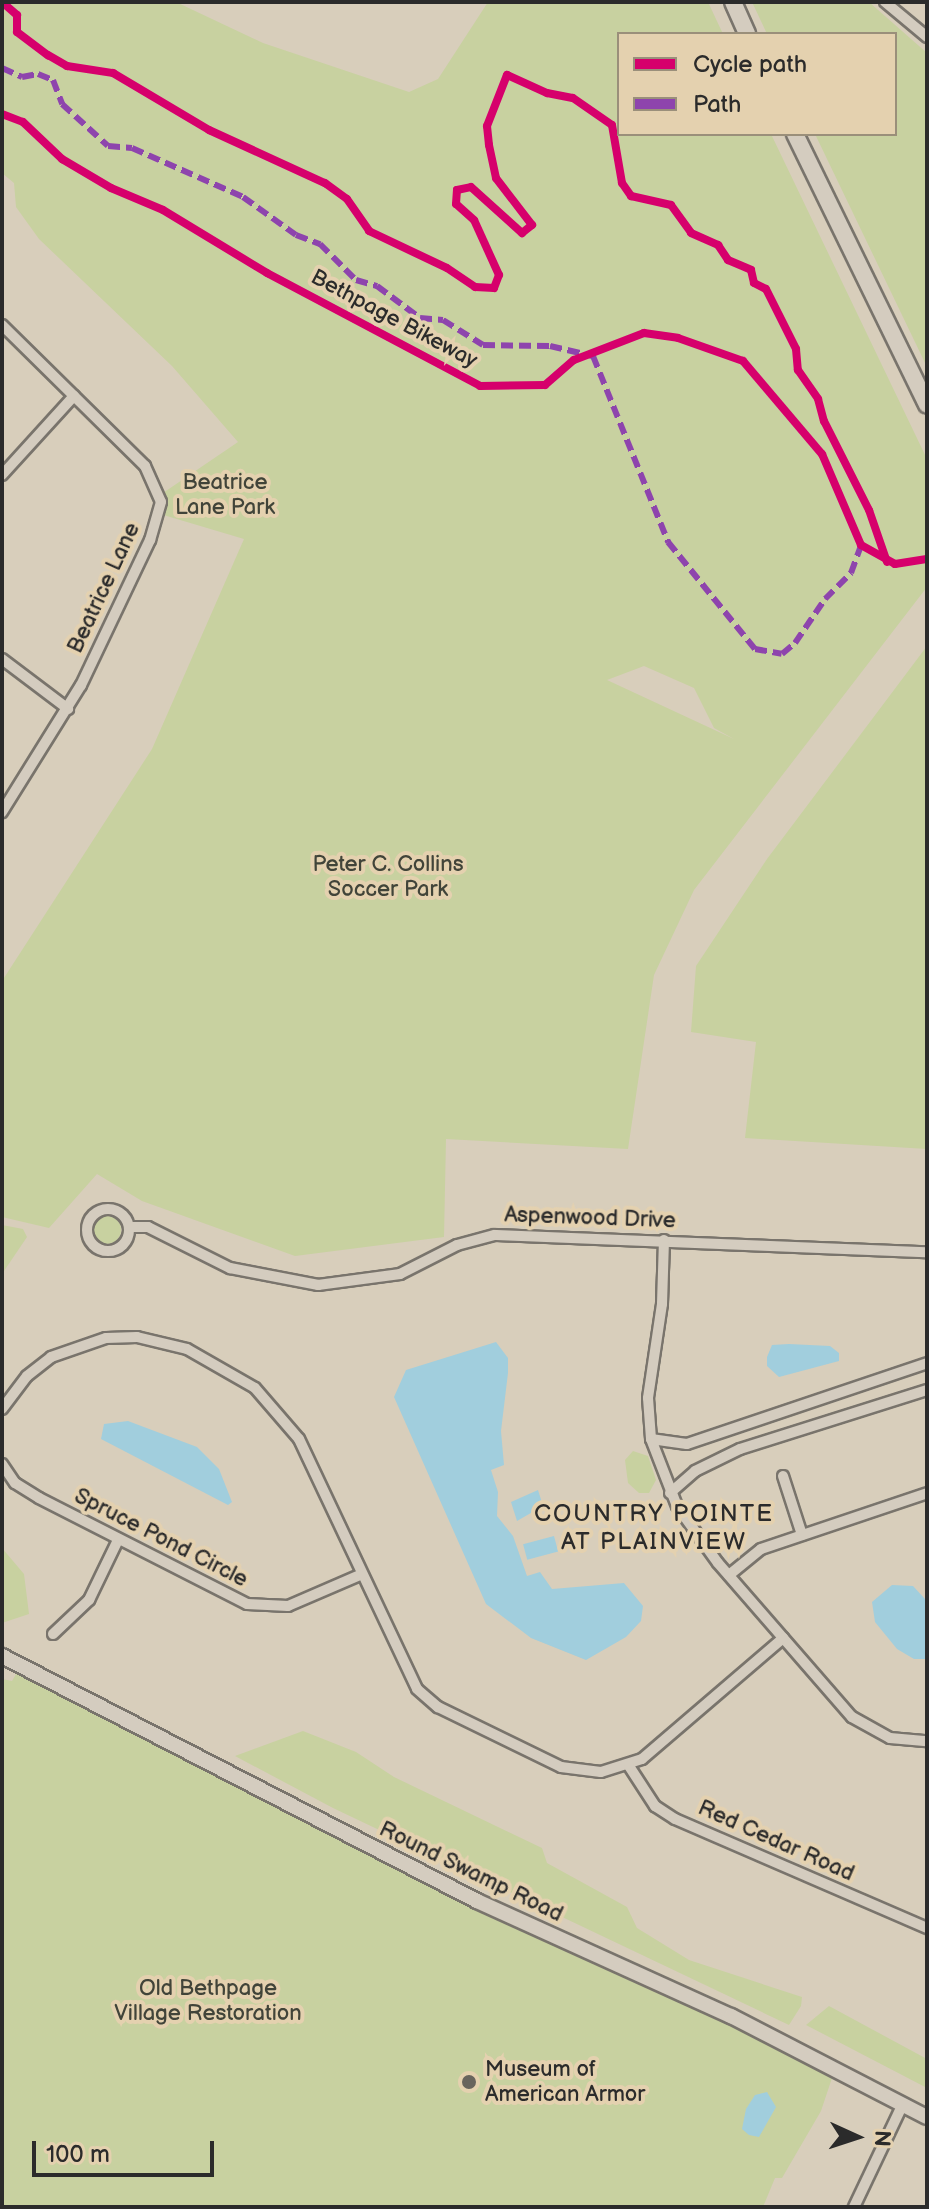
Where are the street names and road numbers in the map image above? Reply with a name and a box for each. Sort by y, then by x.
street label: Bethpage Bikeway [306,264,482,374]
street label: Beatrice Lane [62,519,146,657]
street label: Aspenwood Drive [504,1202,676,1234]
street label: Spruce Pond Circle [70,1483,252,1593]
street label: Red Cedar Road [694,1795,858,1887]
street label: Round Swamp Road [375,1816,567,1928]

